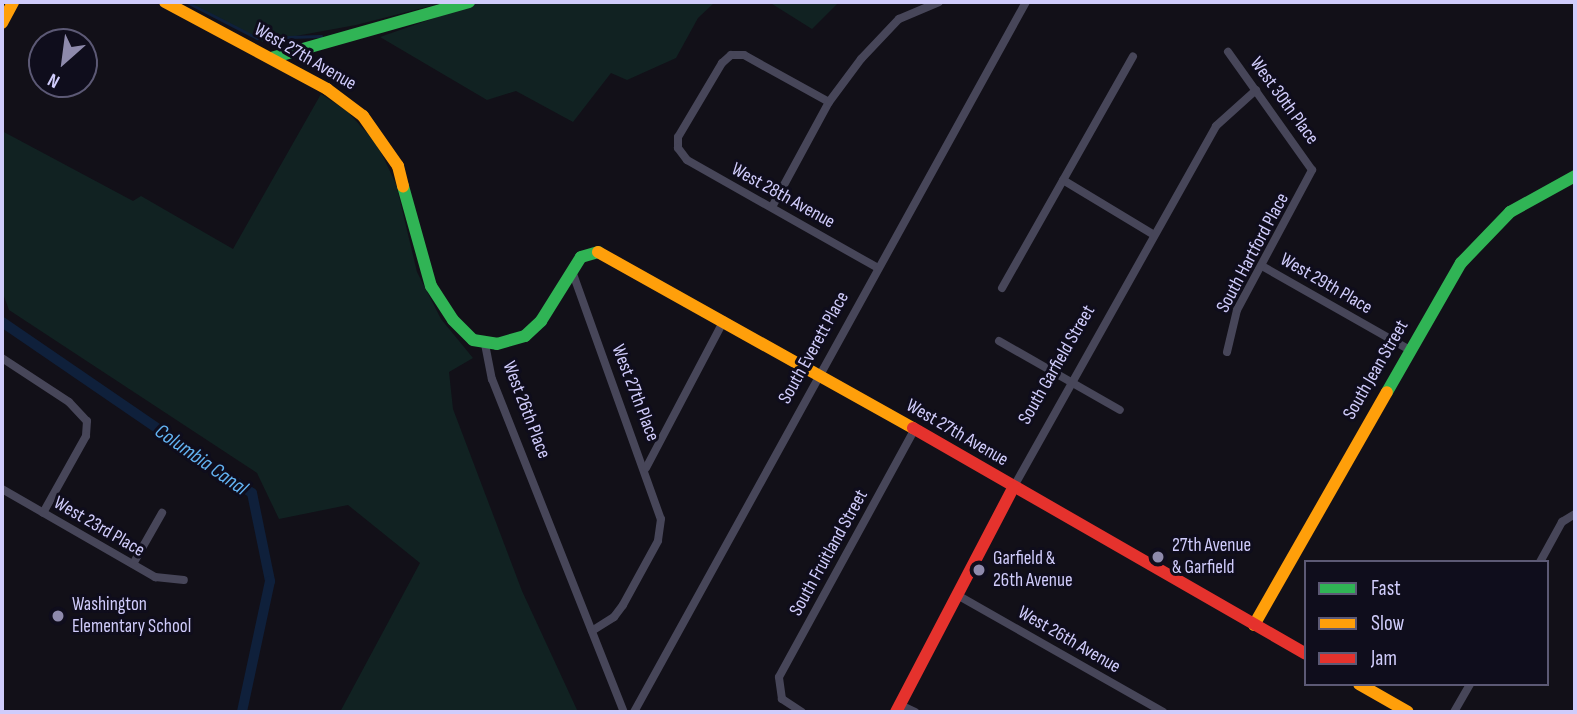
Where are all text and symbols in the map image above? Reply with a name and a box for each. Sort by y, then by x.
street label: West 27th Avenue [250,19,360,95]
north arrow [28,28,98,98]
street label: West 30th Place [1245,53,1323,149]
text: N [44,68,64,93]
street label: West 28th Avenue [727,158,839,234]
street label: South Hartford Place [1212,189,1294,317]
street label: West 29th Place [1276,248,1376,320]
street label: South Everett Place [774,288,854,408]
street label: South Garfield Street [1014,301,1100,429]
street label: South Jean Street [1338,316,1414,424]
street label: West 27th Place [606,341,664,445]
street label: West 26th Place [497,358,555,462]
street label: West 27th Avenue [902,395,1012,471]
water label: Columbia Canal [150,419,252,501]
street label: South Fruitland Street [785,486,873,620]
street label: West 23rd Place [49,492,149,562]
place label: 27th Avenue & Garfield [1172,535,1251,579]
place label: Garfield & 26th Avenue [993,548,1073,592]
marker: 27th Avenue & Garfield [1150,549,1166,565]
legend [1304,560,1549,686]
marker: Garfield & 26th Avenue [971,562,987,578]
text: Fast [1371,576,1401,601]
place label: Washington Elementary School [72,594,191,638]
street label: West 26th Avenue [1014,601,1124,679]
marker: Washington Elementary School [50,608,66,624]
text: Slow [1371,611,1404,636]
text: Jam [1371,646,1397,671]

